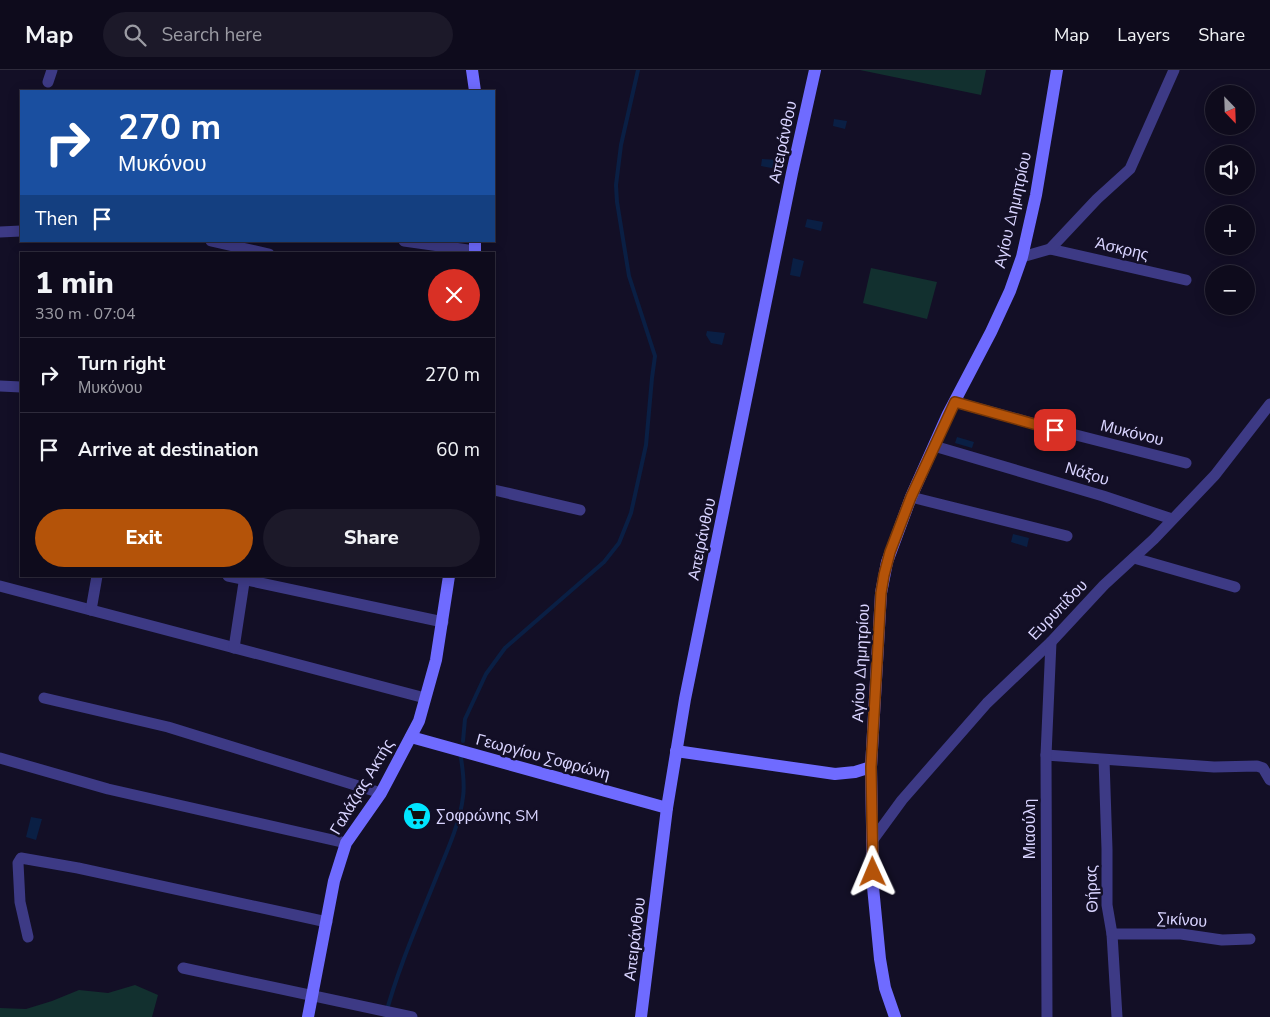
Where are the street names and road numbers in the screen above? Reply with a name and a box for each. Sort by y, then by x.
street label: Απειράνθου [764,99,802,185]
street label: Αγίου Δημητρίου [989,150,1037,270]
street label: Άσκρης [1093,232,1151,266]
street label: Μυκόνου [1098,415,1166,451]
street label: Νάξου [1062,457,1112,491]
street label: Απειράνθου [683,496,721,582]
street label: Ευρυπίδου [1023,575,1093,645]
street label: Αγίου Δημητρίου [847,603,875,723]
street label: Γεωργίου Σοφρώνη [473,728,613,786]
street label: Γαλάζιας Ακτής [325,735,399,839]
street label: Μιαούλη [1019,799,1041,859]
street label: Θήρας [1080,865,1104,913]
street label: Απειράνθου [619,896,651,982]
street label: Σικίνου [1156,907,1208,933]

